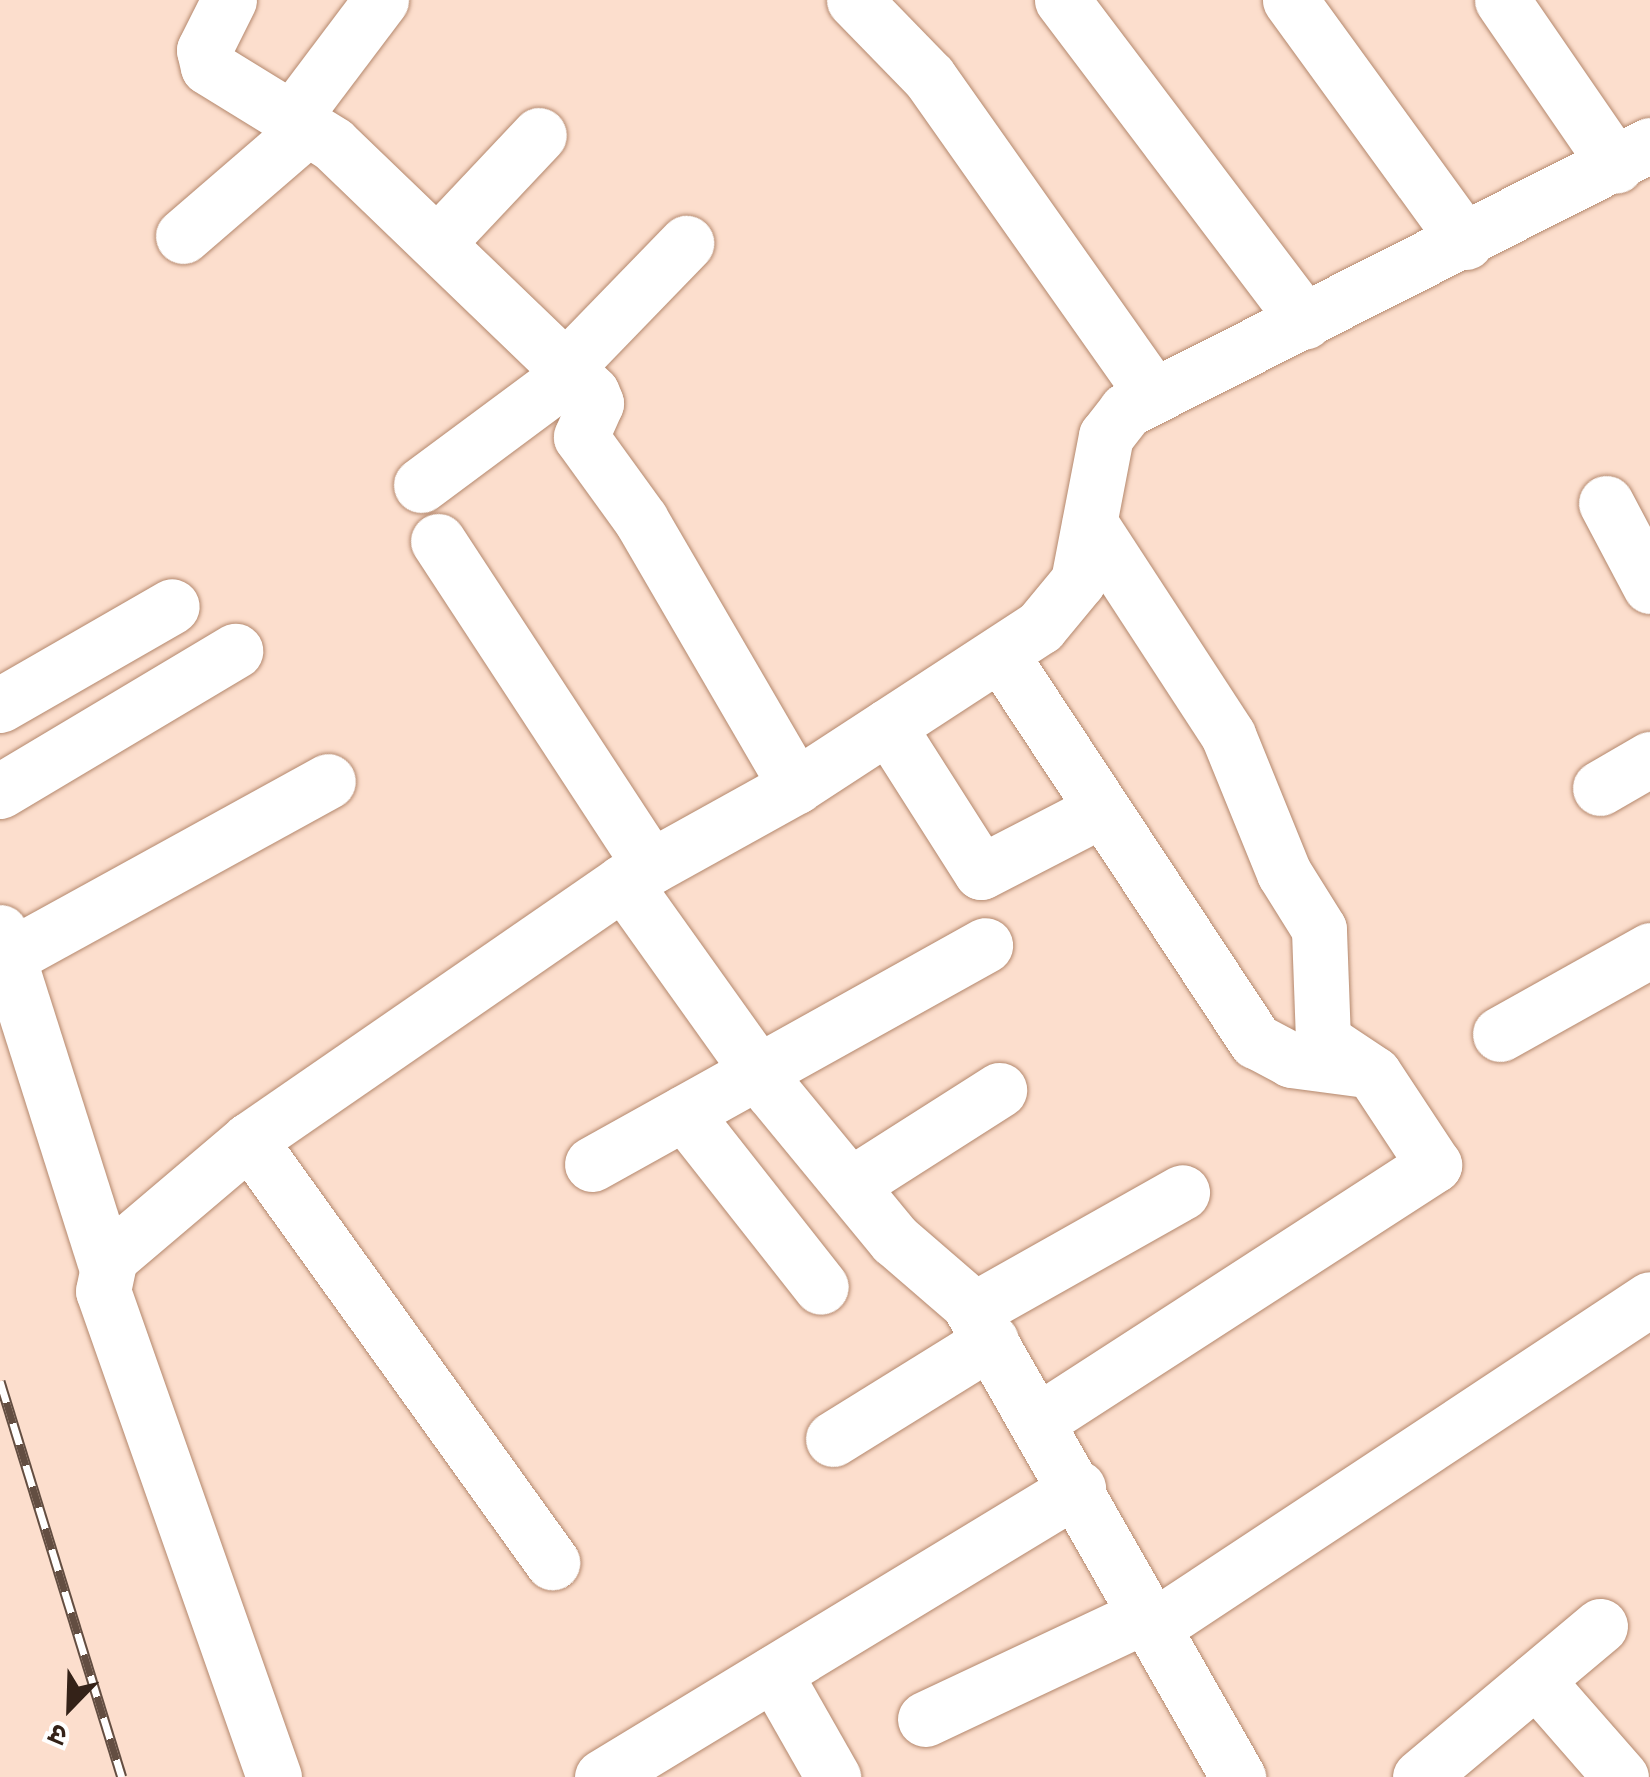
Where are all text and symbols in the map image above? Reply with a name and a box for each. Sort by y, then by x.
north arrow [20,1657,120,1757]
text: उ [44,1718,72,1753]

